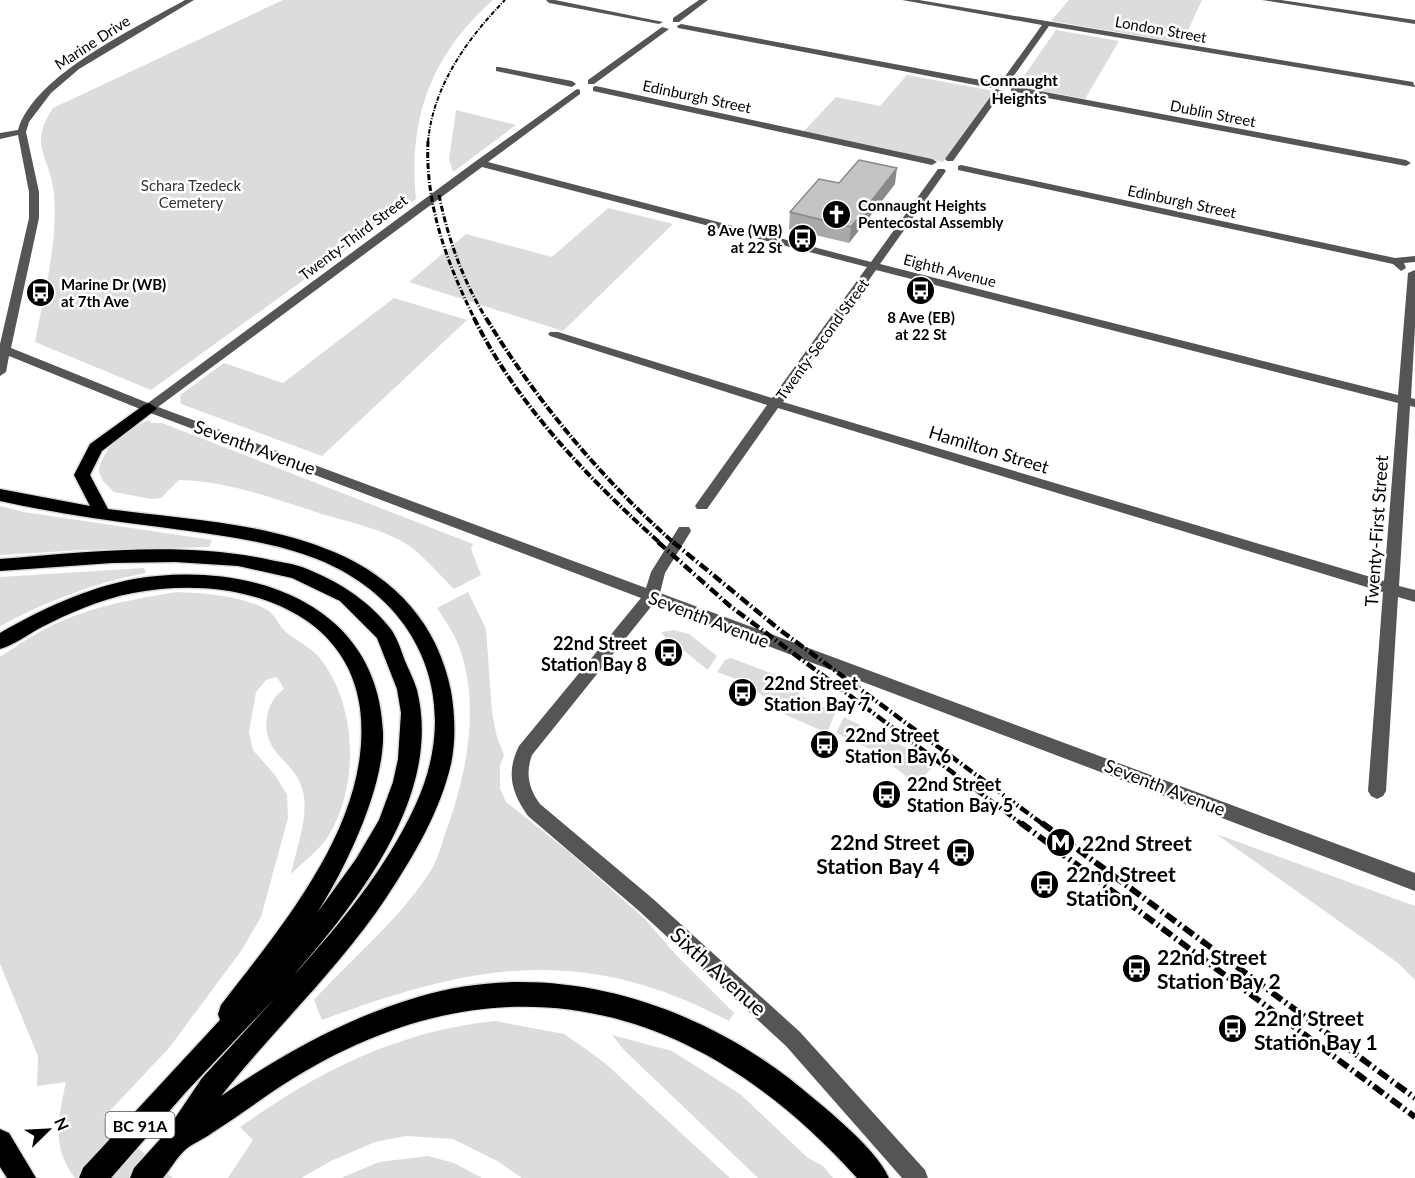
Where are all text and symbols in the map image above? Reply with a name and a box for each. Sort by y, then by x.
street label: Marine Drive [51,11,133,73]
street label: London Street [1114,12,1209,46]
district label: Connaught Heights [980,70,1058,107]
street label: Edinburgh Street [641,76,753,116]
street label: Dublin Street [1169,96,1258,130]
park label: Schara Tzedeck Cemetery [141,176,242,211]
street label: Edinburgh Street [1126,181,1238,221]
street label: Twenty-Third Street [295,190,411,284]
place label: Connaught Heights Pentecostal Assembly [858,196,1004,231]
church icon: Connaught Heights Pentecostal Assembly [821,198,853,230]
place label: 8 Ave (WB) at 22 St [707,221,782,256]
bus stop icon: 8 Ave (WB) at 22 St [787,223,819,255]
street label: Eighth Avenue [902,250,998,290]
street label: Twenty-Second Street [772,274,872,403]
bus stop icon: 8 Ave (EB) at 22 St [905,274,937,306]
place label: Marine Dr (WB) at 7th Ave [61,275,166,310]
bus stop icon: Marine Dr (WB) at 7th Ave [24,277,56,309]
place label: 8 Ave (EB) at 22 St [887,308,955,343]
street label: Seventh Avenue [191,415,319,479]
street label: Hamilton Street [926,420,1052,478]
street label: Twenty-First Street [1360,454,1392,608]
street label: Seventh Avenue [646,586,772,652]
place label: 22nd Street Station Bay 8 [541,632,647,675]
bus stop icon: 22nd Street Station Bay 8 [652,637,684,669]
place label: 22nd Street Station Bay 7 [764,672,870,715]
bus stop icon: 22nd Street Station Bay 7 [727,677,759,709]
place label: 22nd Street Station Bay 6 [845,724,951,767]
bus stop icon: 22nd Street Station Bay 6 [808,729,840,761]
street label: Seventh Avenue [1102,754,1228,820]
place label: 22nd Street Station Bay 5 [907,773,1013,816]
bus stop icon: 22nd Street Station Bay 5 [870,778,902,810]
metro station icon: 22nd Street [1045,826,1077,858]
place label: 22nd Street Station Bay 4 [816,829,940,878]
place label: 22nd Street [1082,830,1192,855]
bus stop icon: 22nd Street Station Bay 4 [945,837,977,869]
place label: 22nd Street Station [1066,861,1176,910]
bus stop icon: 22nd Street Station [1029,869,1061,901]
street label: Sixth Avenue [666,921,772,1021]
place label: 22nd Street Station Bay 2 [1157,944,1281,993]
bus stop icon: 22nd Street Station Bay 2 [1120,952,1152,984]
place label: 22nd Street Station Bay 1 [1254,1005,1378,1054]
bus stop icon: 22nd Street Station Bay 1 [1217,1013,1249,1045]
north arrow [18,1100,78,1160]
road number: BC 91A [106,1112,174,1138]
text: N [51,1114,73,1133]

